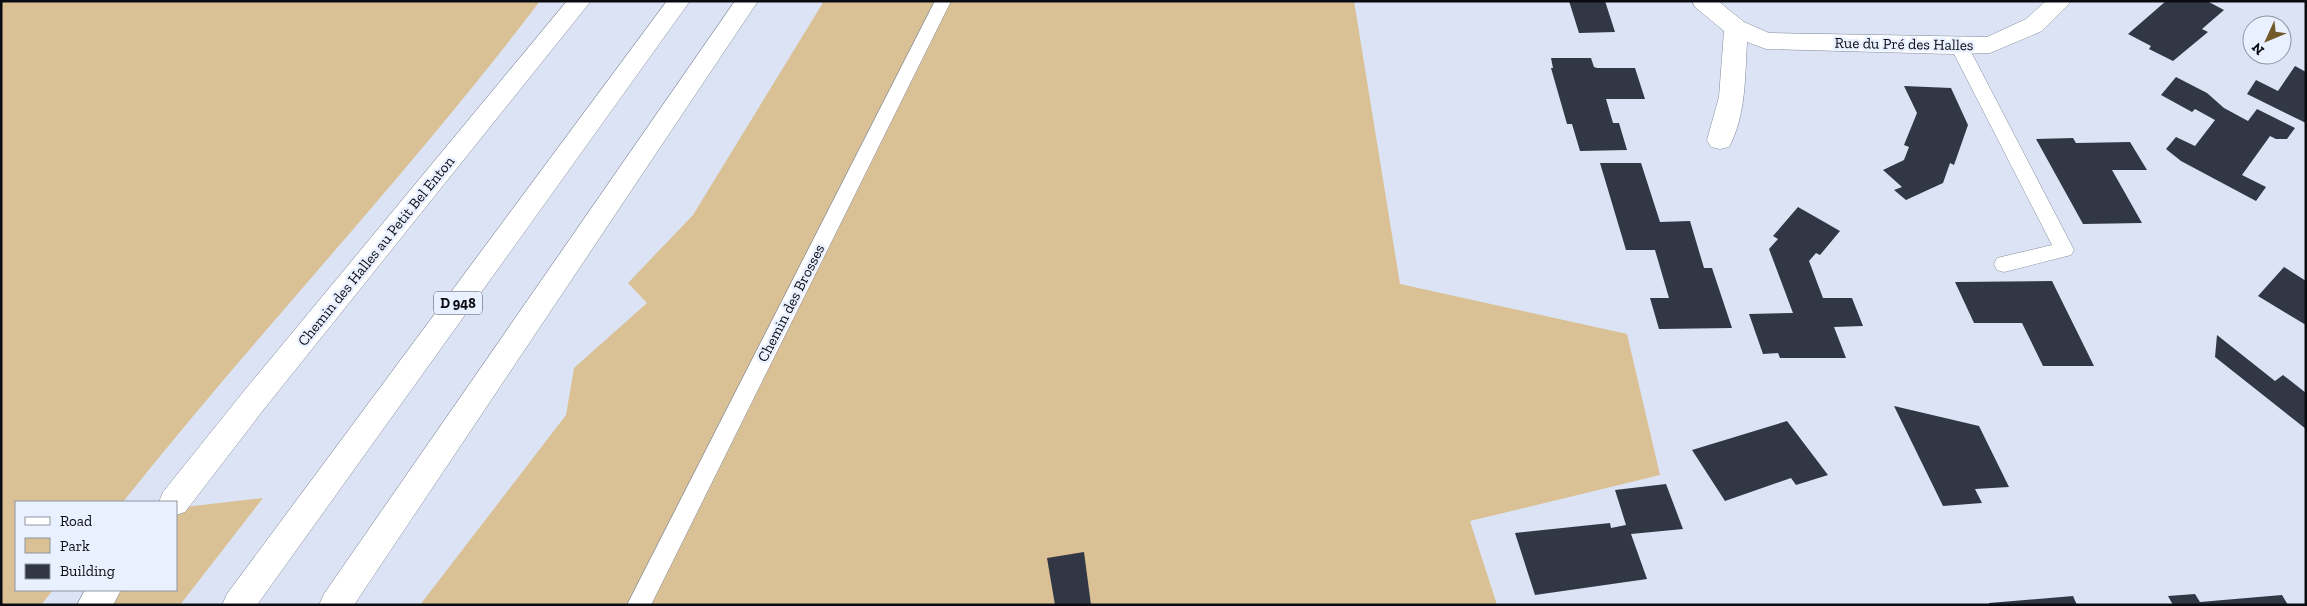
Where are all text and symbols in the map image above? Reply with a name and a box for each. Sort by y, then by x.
north arrow [2242,15,2292,65]
street label: Rue du Pré des Halles [1834,34,1974,54]
text: N [2248,39,2268,58]
street label: Chemin des Halles au Petit Bel Enton [294,152,458,349]
street label: Chemin des Brosses [754,241,828,365]
road number: D 948 [434,292,482,314]
legend [15,501,178,591]
text: Road [60,512,93,530]
text: Park [60,537,90,555]
text: Building [60,562,115,580]

